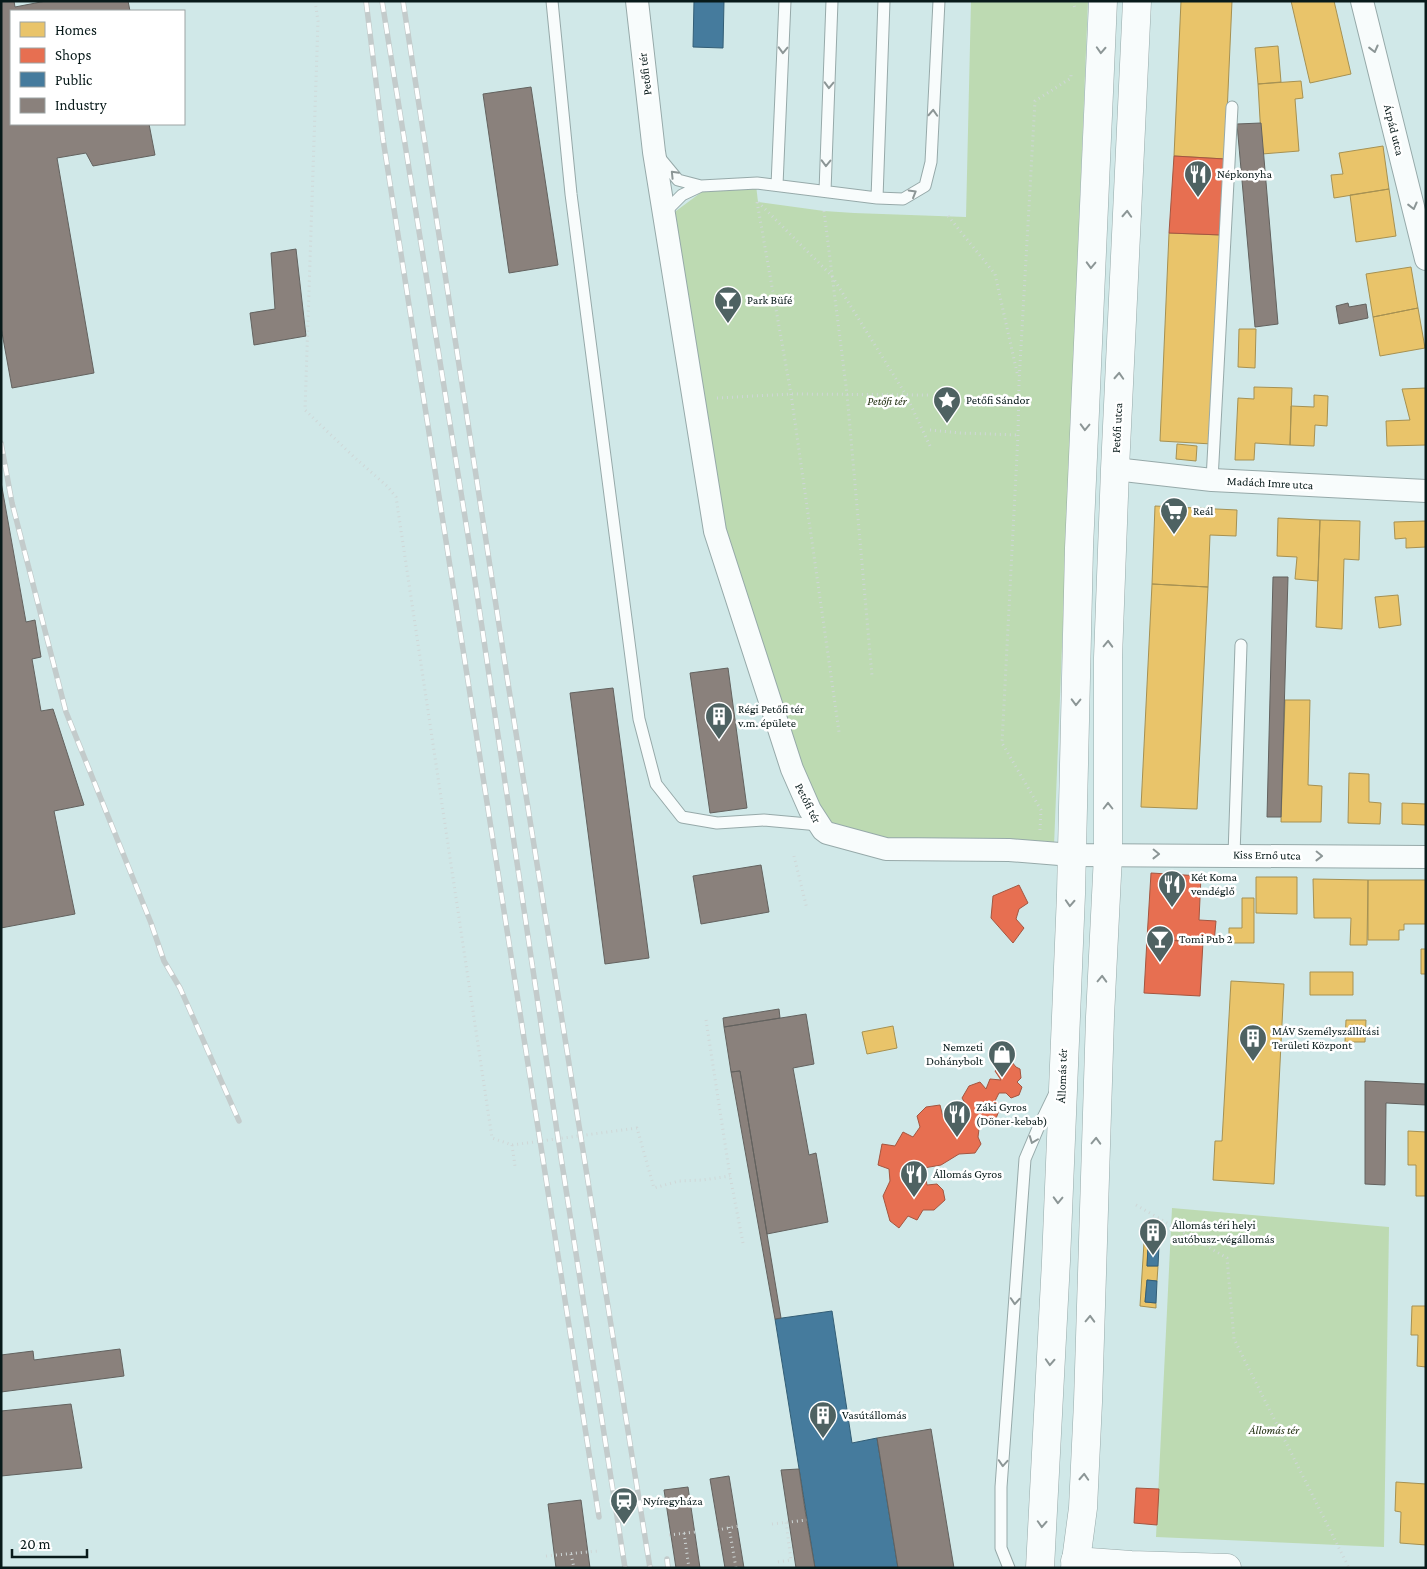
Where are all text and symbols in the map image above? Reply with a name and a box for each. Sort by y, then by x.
legend [10,10,185,125]
text: Homes [55,22,97,38]
one-way arrow [1368,44,1379,53]
one-way arrow [777,46,788,54]
one-way arrow [1096,46,1106,54]
text: Shops [55,47,91,64]
street label: Petőfi tér [635,51,655,96]
text: Public [55,72,93,88]
one-way arrow [823,81,834,89]
text: Industry [55,97,107,114]
street label: Árpád utca [1381,103,1407,157]
one-way arrow [928,109,939,117]
one-way arrow [820,159,831,167]
restaurant icon: Népkonyha [1183,159,1213,198]
place label: Népkonyha [1217,167,1272,181]
one-way arrow [671,171,680,180]
one-way arrow [908,189,917,199]
one-way arrow [1407,202,1418,211]
one-way arrow [1121,210,1132,218]
one-way arrow [1086,261,1097,269]
bar icon: Park Büfé [713,285,743,324]
place label: Park Büfé [747,293,792,307]
one-way arrow [1114,372,1124,380]
place icon: Petőfi Sándor [932,385,962,424]
place label: Petőfi Sándor [966,393,1030,407]
park label: Petőfi tér [867,394,907,408]
street label: Petőfi utca [1109,402,1125,454]
one-way arrow [1079,423,1090,431]
street label: Madách Imre utca [1226,474,1314,492]
supermarket icon: Reál [1159,496,1189,535]
place label: Reál [1193,504,1213,518]
one-way arrow [1103,639,1114,647]
one-way arrow [1071,698,1081,706]
building icon: Régi Petőfi tér v.m. épülete [704,701,734,740]
place label: Régi Petőfi tér v.m. épülete [737,702,805,730]
street label: Petőfi tér [792,781,824,826]
one-way arrow [1103,802,1113,810]
street label: Kiss Ernő utca [1233,847,1302,863]
one-way arrow [1153,849,1161,859]
one-way arrow [1316,851,1323,861]
restaurant icon: Két Koma vendéglő [1157,869,1187,908]
place label: Két Koma vendéglő [1190,870,1238,898]
one-way arrow [1065,900,1076,908]
bar icon: Tomi Pub 2 [1145,924,1175,963]
place label: Tomi Pub 2 [1179,932,1233,946]
one-way arrow [1096,974,1107,982]
building icon: MÁV Személyszállítási Területi Központ [1238,1023,1268,1062]
place label: MÁV Személyszállítási Területi Központ [1272,1024,1379,1052]
shop icon: Nemzeti Dohánybolt [987,1039,1017,1078]
place label: Nemzeti Dohánybolt [926,1040,984,1068]
street label: Állomás tér [1054,1048,1070,1104]
restaurant icon: Záki Gyros (Döner-kebab) [942,1099,972,1138]
place label: Záki Gyros (Döner-kebab) [976,1100,1047,1128]
one-way arrow [1029,1135,1039,1144]
one-way arrow [1091,1137,1101,1144]
restaurant icon: Állomás Gyros [899,1159,929,1198]
place label: Állomás Gyros [933,1167,1002,1181]
one-way arrow [1053,1196,1063,1204]
building icon: Állomás téri helyi autóbusz-végállomás [1138,1217,1168,1256]
place label: Állomás téri helyi autóbusz-végállomás [1172,1218,1275,1246]
one-way arrow [1010,1297,1021,1305]
one-way arrow [1085,1315,1096,1323]
one-way arrow [1045,1358,1055,1366]
building icon: Vasútállomás [808,1400,838,1439]
place label: Vasútállomás [842,1408,907,1422]
park label: Állomás tér [1248,1423,1300,1437]
one-way arrow [998,1459,1009,1467]
one-way arrow [1079,1473,1090,1481]
station icon: Nyíregyháza [609,1486,639,1525]
place label: Nyíregyháza [643,1494,703,1508]
one-way arrow [1037,1520,1048,1528]
scale bar [12,1526,88,1558]
text: 20 m [20,1536,51,1552]

